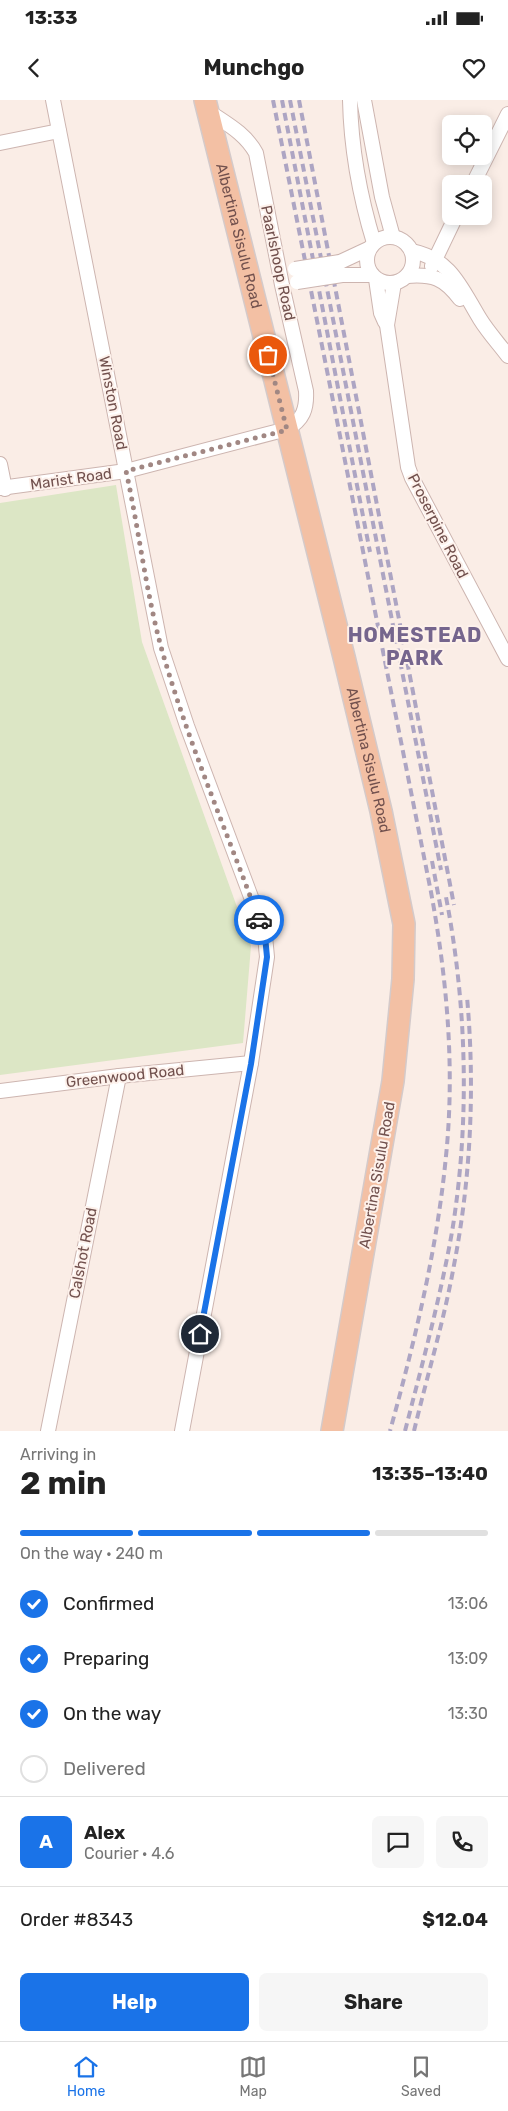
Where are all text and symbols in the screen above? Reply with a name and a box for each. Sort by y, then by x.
text: 13:33 [25,6,78,29]
icon: back [20,54,48,82]
text: Munchgo [203,54,305,81]
icon: heart [460,54,488,82]
map controls [442,115,492,225]
button: locate [442,115,492,165]
street label: Albertina Sisulu Road [212,161,266,310]
button: layers [442,175,492,225]
street label: Paarlshoop Road [257,204,299,322]
pin [247,334,289,376]
icon: bag [254,341,282,369]
street label: Winston Road [95,355,131,451]
street label: Marist Road [29,464,113,494]
street label: Proserpine Road [404,471,472,581]
district label: HOMESTEAD PARK [348,623,482,670]
street label: Albertina Sisulu Road [343,685,394,834]
courier [234,895,284,945]
icon: car [245,906,273,934]
street label: Greenwood Road [65,1061,185,1091]
street label: Albertina Sisulu Road [355,1100,399,1250]
street label: Calshot Road [65,1206,101,1300]
pin [179,1313,221,1355]
icon: home [186,1320,214,1348]
text: Arriving in [20,1445,96,1464]
text: 13:35–13:40 [372,1462,488,1485]
text: 2 min [20,1464,107,1502]
text: On the way · 240 m [20,1544,163,1563]
icon: check [20,1590,48,1618]
text: Confirmed [63,1592,154,1615]
text: 13:06 [448,1594,488,1613]
icon: check [20,1645,48,1673]
text: Preparing [63,1647,149,1670]
text: 13:09 [448,1649,488,1668]
icon: check [20,1700,48,1728]
text: On the way [63,1702,161,1725]
text: 13:30 [448,1704,488,1723]
text: Delivered [63,1757,146,1780]
button: chat [372,1816,424,1868]
button: phone [436,1816,488,1868]
text: Alex [84,1821,125,1844]
text: A [39,1830,53,1853]
text: Courier · 4.6 [84,1844,174,1863]
text: Order #8343 [20,1908,133,1931]
text: $12.04 [422,1908,488,1931]
button: Help [20,1973,249,2031]
button: Share [259,1973,488,2031]
tab: Home [67,2053,105,2100]
tab: Map [239,2053,267,2100]
tab: Saved [401,2053,441,2100]

